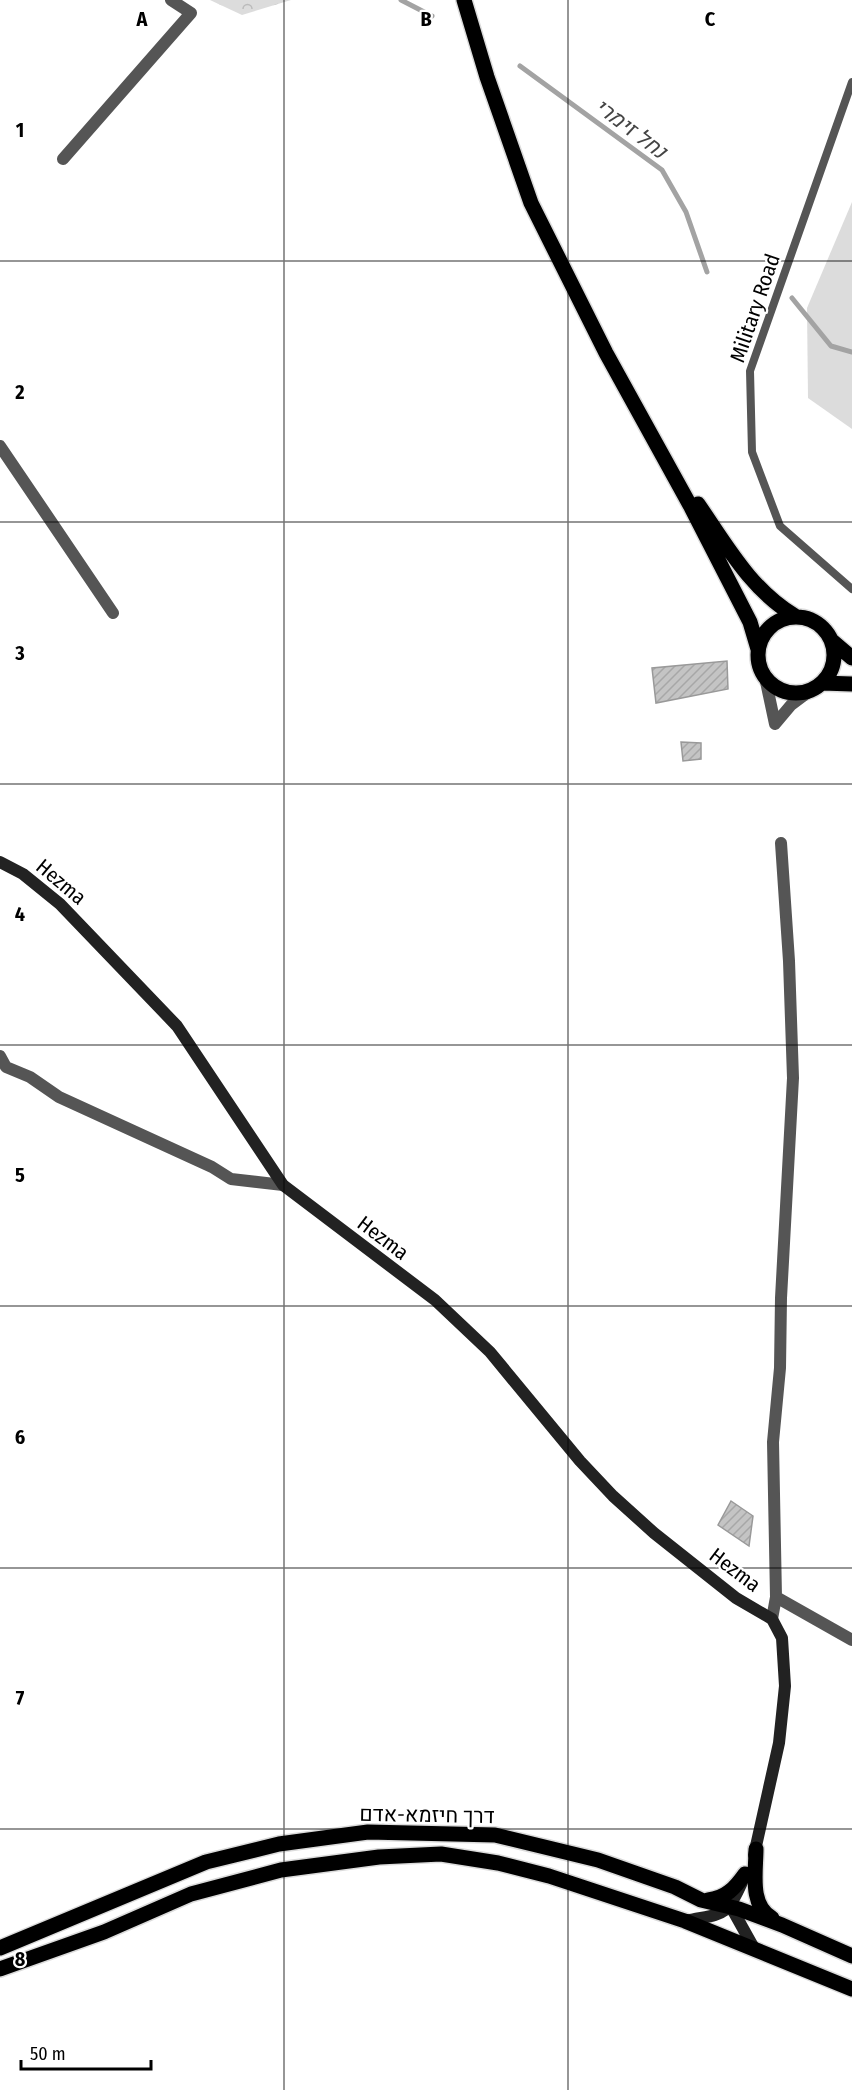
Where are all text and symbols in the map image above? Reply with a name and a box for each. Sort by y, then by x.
text: A [136,7,149,31]
text: B [420,7,432,31]
text: C [705,7,716,31]
water label: נחל זימרי [589,92,674,166]
text: 1 [16,118,24,142]
street label: Military Road [724,250,786,366]
text: 2 [14,380,25,404]
text: 3 [14,641,25,665]
street label: Hezma [31,854,91,910]
text: 4 [15,902,25,926]
text: 5 [15,1163,25,1187]
street label: Hezma [352,1210,414,1266]
text: 6 [15,1425,25,1449]
street label: Hezma [704,1542,766,1598]
text: 7 [16,1686,25,1710]
street label: דרך חיזמא-אדם [359,1801,495,1829]
text: 8 [15,1947,26,1971]
scale bar [21,2033,152,2071]
text: 50 m [30,2043,66,2065]

